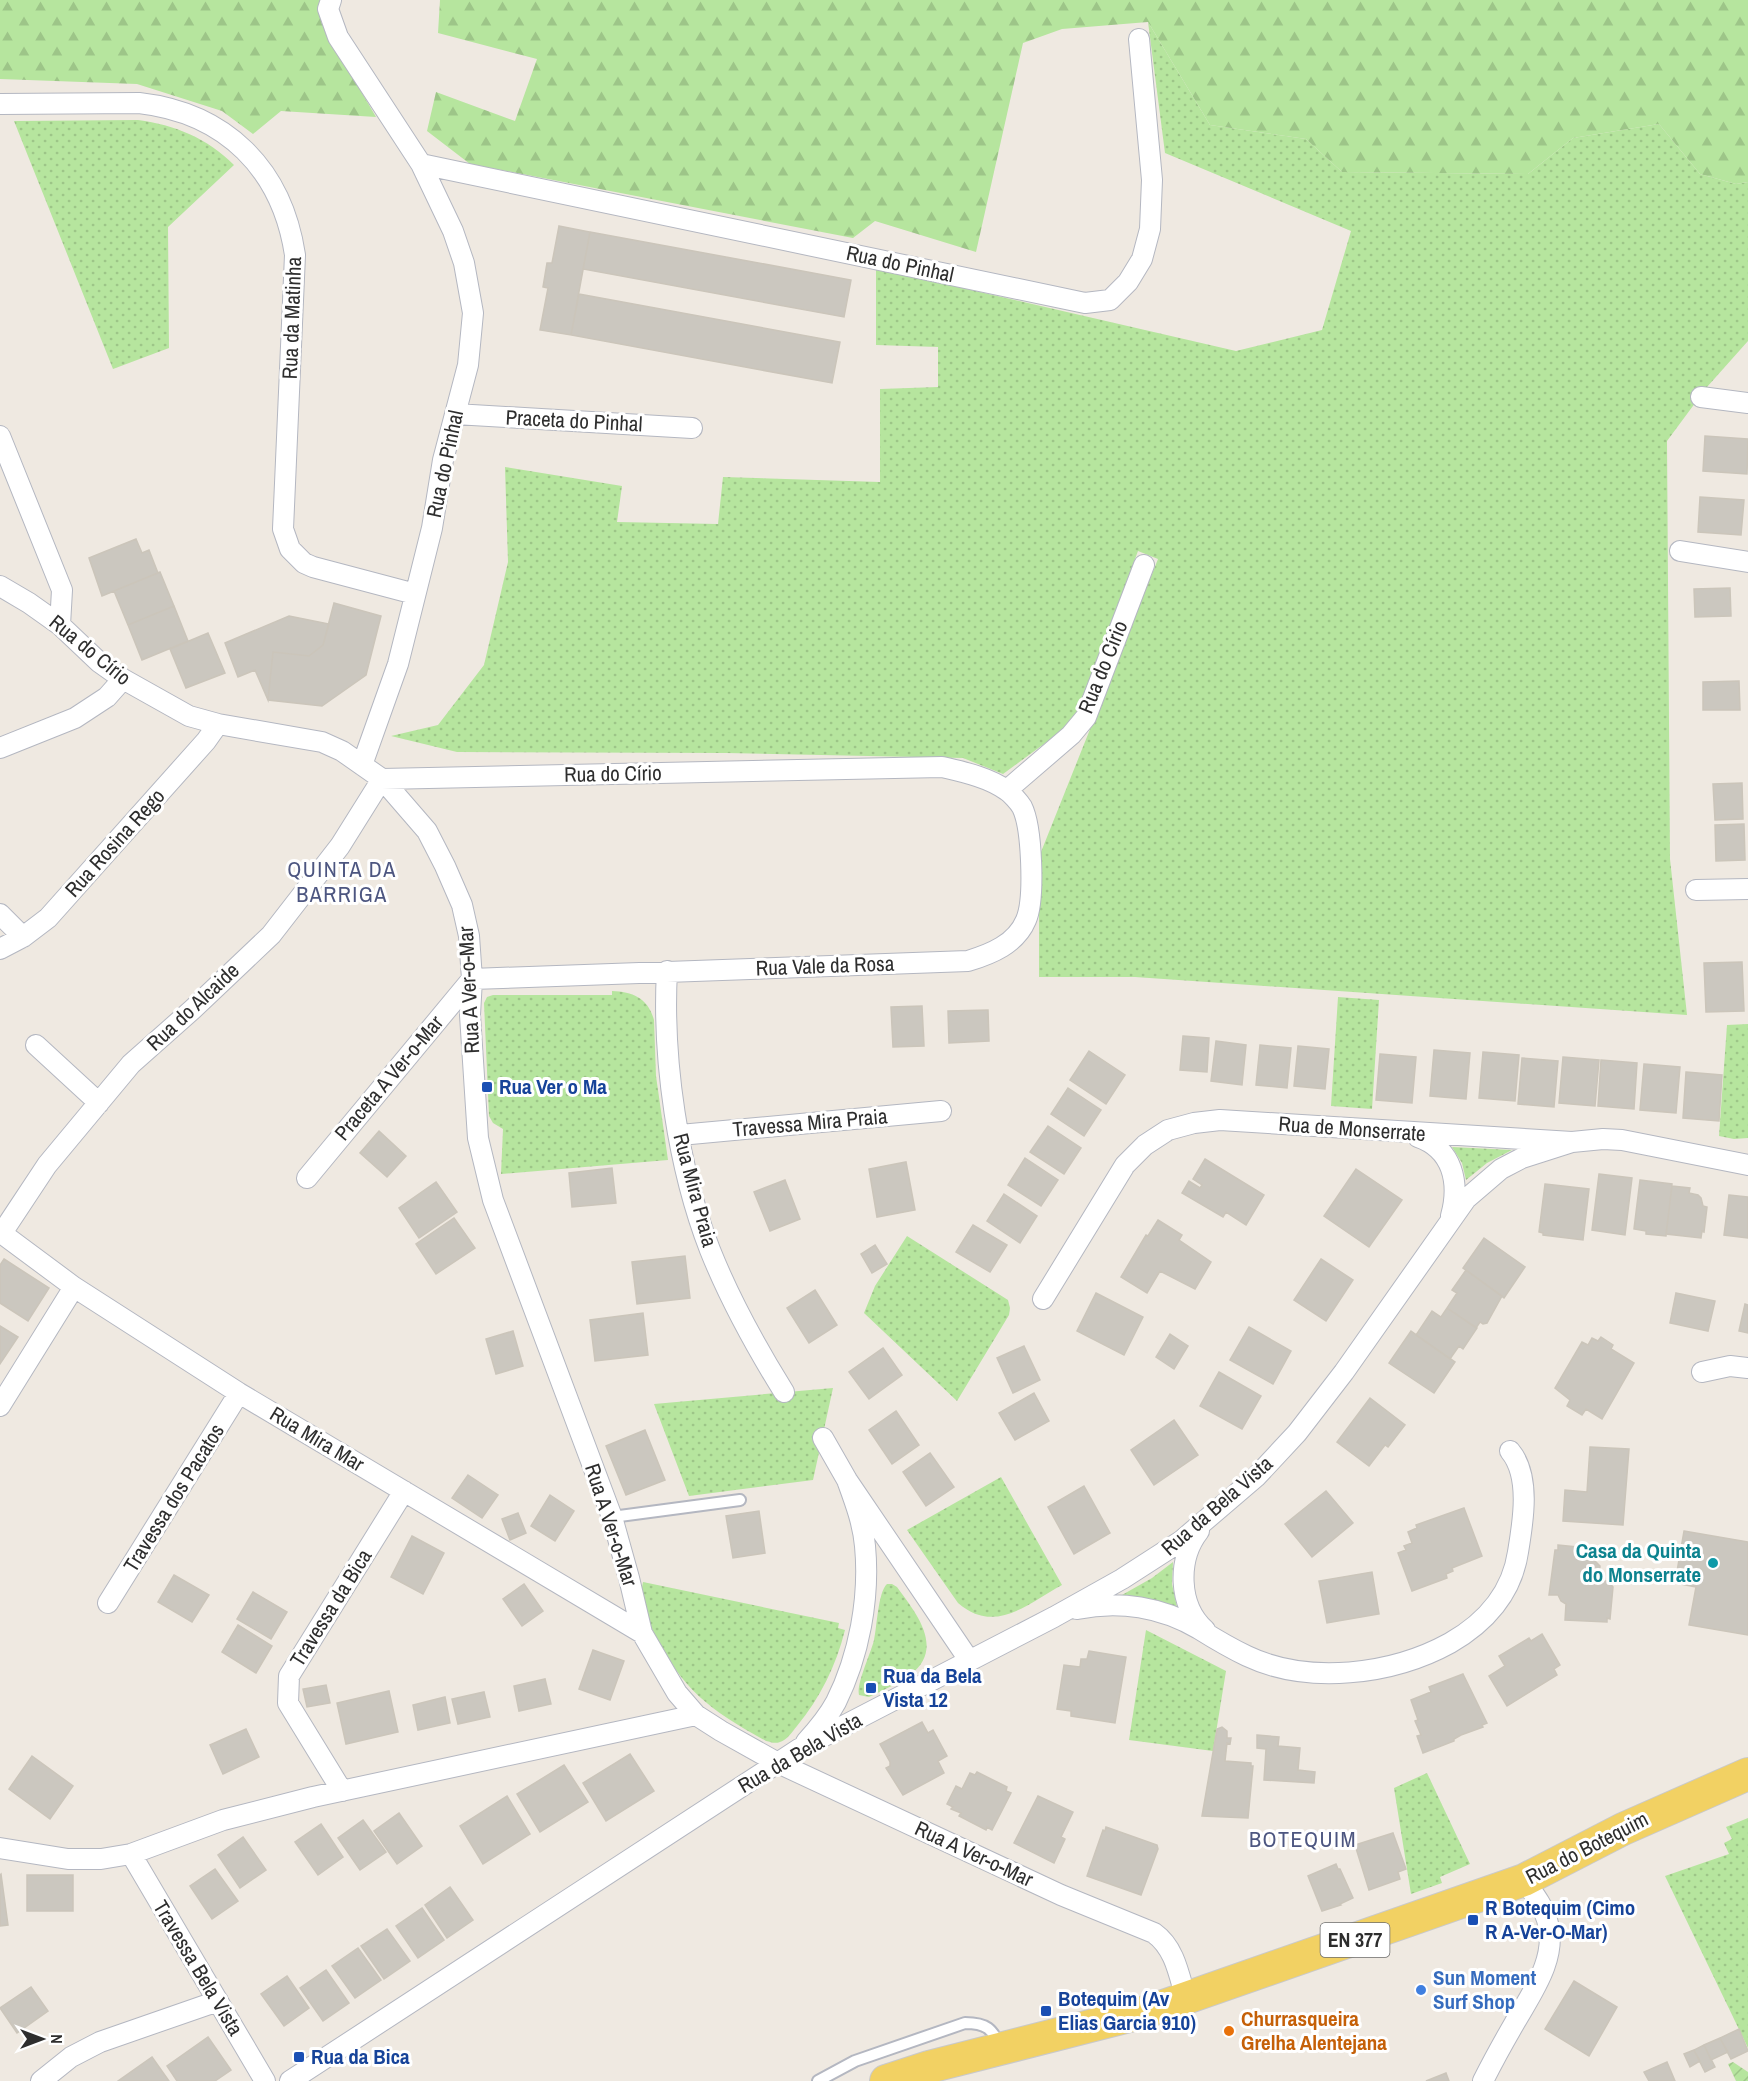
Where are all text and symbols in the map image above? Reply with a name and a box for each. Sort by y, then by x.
street label: Rua do Pinhal [844,238,956,289]
street label: Rua da Matinha [275,256,308,380]
street label: Praceta do Pinhal [505,402,643,439]
street label: Rua do Pinhal [419,408,470,520]
street label: Rua do Círio [43,608,137,692]
street label: Rua do Círio [1071,616,1134,718]
street label: Rua do Círio [564,758,662,789]
street label: Rua Rosina Rego [58,782,171,903]
district label: QUINTA DA BARRIGA [287,854,397,909]
street label: Rua A Ver-o-Mar [451,925,486,1054]
street label: Rua Vale da Rosa [755,949,895,982]
street label: Rua do Alcaide [140,956,245,1057]
street label: Praceta A Ver-o-Mar [328,1009,450,1146]
place label: Rua Ver o Ma [499,1072,607,1101]
marker: Rua Ver o Ma [480,1080,494,1094]
street label: Travessa Mira Praia [731,1101,889,1144]
street label: Rua de Monserrate [1277,1109,1427,1148]
street label: Rua Mira Praia [666,1130,725,1250]
street label: Rua Mira Mar [265,1399,370,1478]
street label: Travessa dos Pacatos [116,1418,231,1577]
street label: Rua da Bela Vista [1155,1449,1279,1562]
street label: Rua A Ver-o-Mar [578,1460,645,1590]
place label: Casa da Quinta do Monserrate [1576,1536,1701,1589]
street label: Travessa da Bica [283,1543,378,1672]
marker: Casa da Quinta do Monserrate [1706,1556,1720,1570]
place label: Rua da Bela Vista 12 [883,1661,982,1714]
marker: Rua da Bela Vista 12 [864,1681,878,1695]
street label: Rua da Bela Vista [733,1705,867,1800]
street label: Rua do Botequim [1520,1804,1653,1891]
street label: Rua A Ver-o-Mar [910,1814,1038,1894]
district label: BOTEQUIM [1249,1824,1357,1854]
place label: R Botequim (Cimo R A-Ver-O-Mar) [1485,1893,1635,1946]
street label: Travessa Bela Vista [147,1895,251,2041]
marker: R Botequim (Cimo R A-Ver-O-Mar) [1466,1913,1480,1927]
road number: EN 377 [1320,1923,1390,1957]
place label: Sun Moment Surf Shop [1433,1963,1537,2016]
marker: Sun Moment Surf Shop [1414,1983,1428,1997]
place label: Botequim (Av Elias Garcia 910) [1058,1984,1196,2037]
marker: Botequim (Av Elias Garcia 910) [1039,2004,1053,2018]
place label: Churrasqueira Grelha Alentejana [1241,2004,1387,2057]
north arrow [12,2009,72,2069]
marker: Churrasqueira Grelha Alentejana [1222,2024,1236,2038]
text: N [46,2034,68,2044]
place label: Rua da Bica [311,2042,410,2071]
marker: Rua da Bica [292,2050,306,2064]

